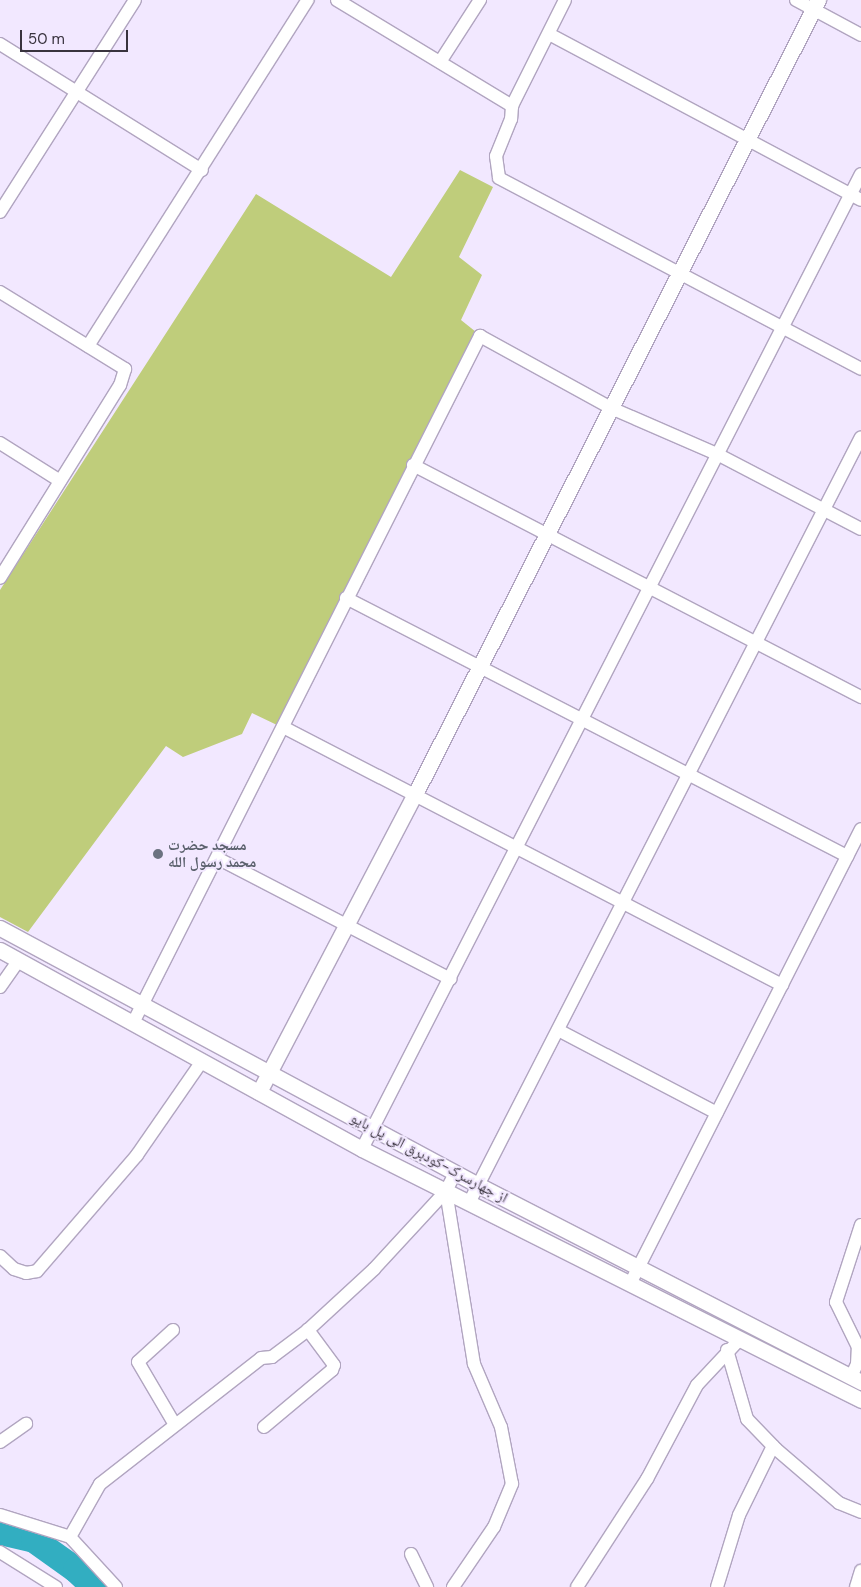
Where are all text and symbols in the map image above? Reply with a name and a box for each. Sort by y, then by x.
scale bar [22,20,130,52]
text: 50 m [28,29,65,49]
place label: مسجد حضرت محمد رسول الله [168,836,256,871]
marker: مسجد حضرت محمد رسول الله [152,848,164,860]
street label: از جهارسرک-کودبرق الی پل بایو [347,1109,511,1207]

